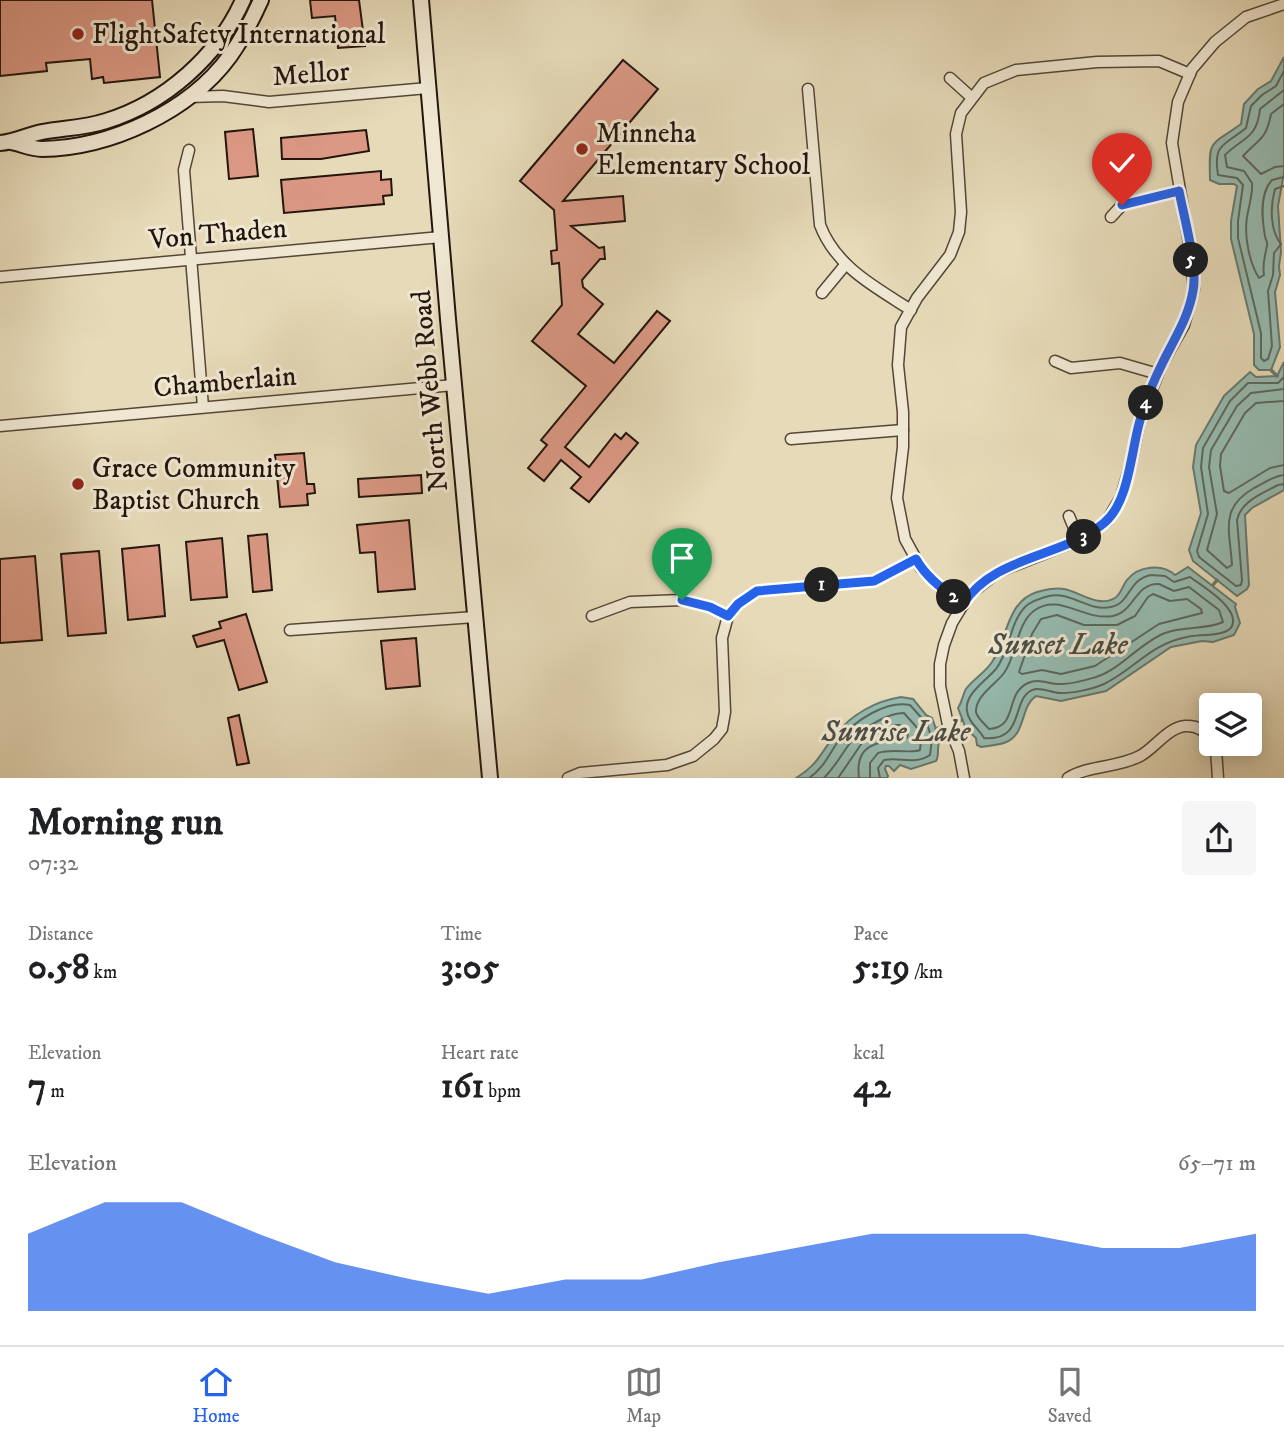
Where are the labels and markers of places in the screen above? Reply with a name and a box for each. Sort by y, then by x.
place label: FlightSafety International [92,17,386,52]
marker: FlightSafety International [70,26,86,42]
place label: Minneha Elementary School [596,116,811,183]
pin [1092,133,1152,205]
marker: Minneha Elementary School [574,141,590,157]
pin: 5 [1174,243,1208,278]
pin: 4 [1128,386,1164,420]
place label: Grace Community Baptist Church [92,451,296,518]
marker: Grace Community Baptist Church [70,476,86,492]
pin: 3 [1066,520,1102,554]
pin [652,528,712,600]
pin: 1 [804,568,840,602]
pin: 2 [936,580,972,614]

